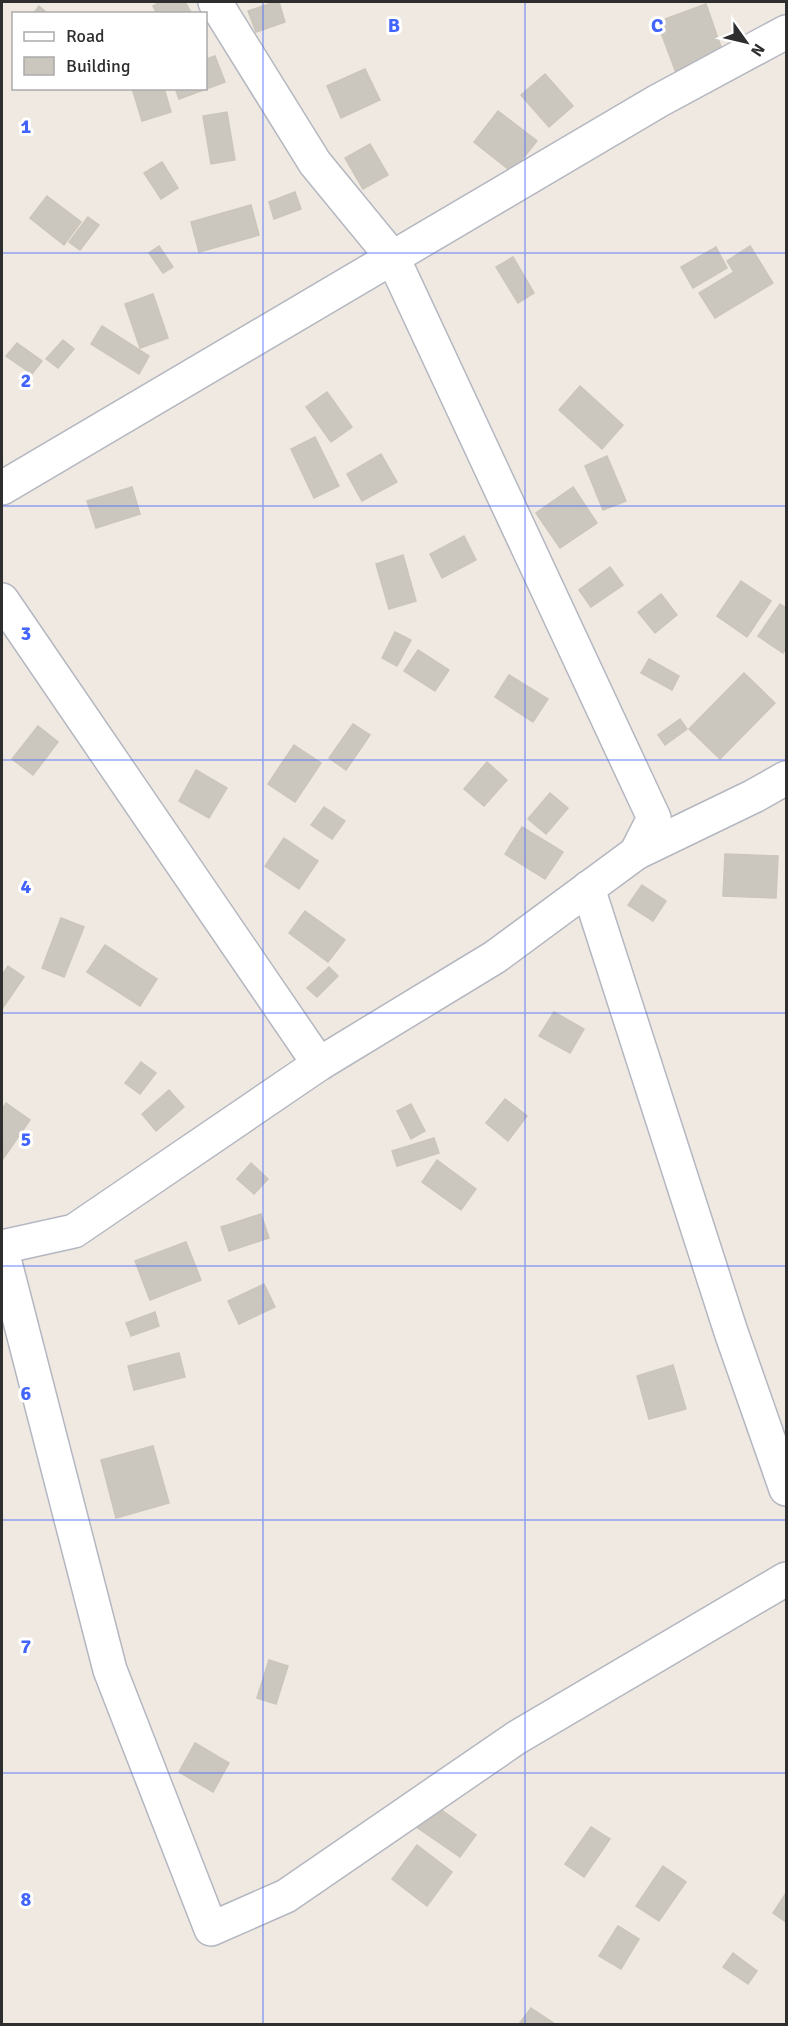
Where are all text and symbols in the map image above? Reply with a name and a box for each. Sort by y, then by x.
legend [12,12,207,90]
north arrow [716,12,776,72]
text: B [388,13,400,38]
text: C [651,13,663,38]
text: Road [66,25,105,47]
text: N [746,40,769,60]
text: Building [66,55,130,77]
text: 1 [21,114,32,139]
text: 2 [21,368,31,393]
text: 3 [21,621,31,646]
text: 4 [21,874,32,899]
text: 5 [21,1127,31,1152]
text: 6 [21,1381,32,1406]
text: 7 [21,1634,32,1659]
text: 8 [21,1887,32,1912]

